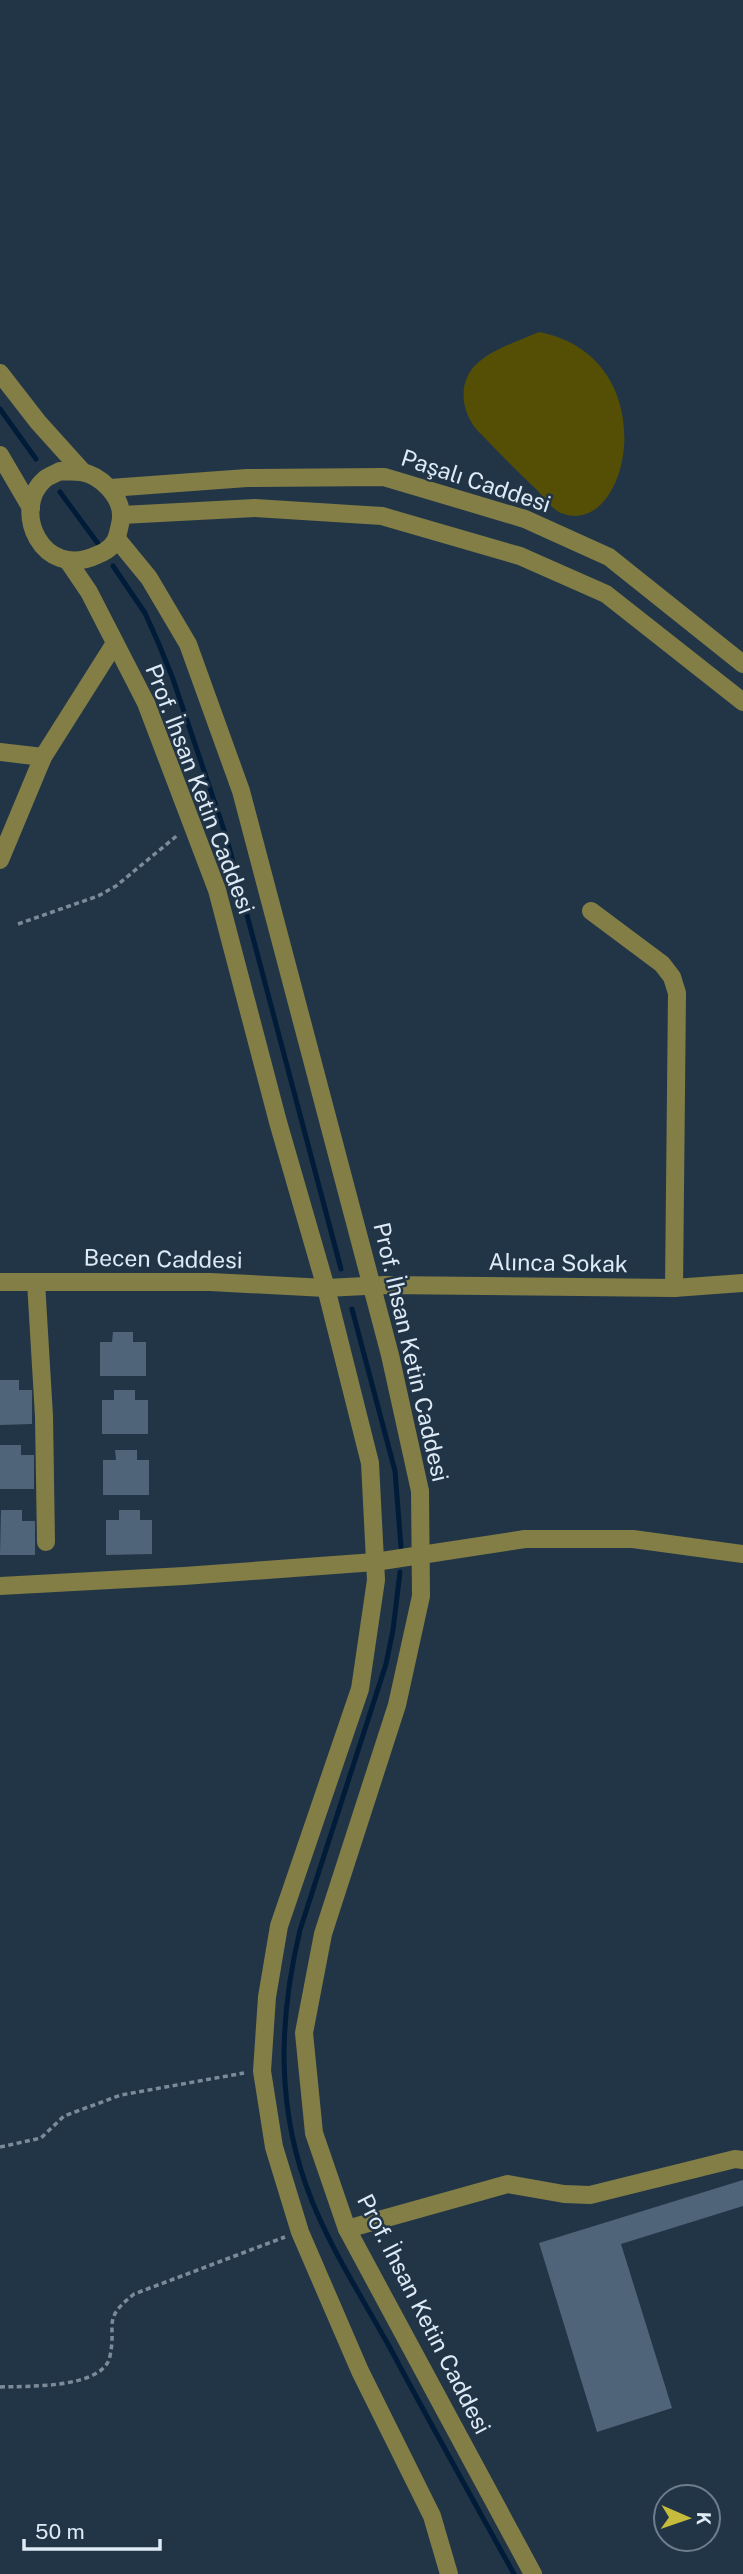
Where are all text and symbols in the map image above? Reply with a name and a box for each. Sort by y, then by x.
street label: Paşalı Caddesi [398,444,554,517]
street label: Prof. İhsan Ketin Caddesi [140,660,261,918]
street label: Prof. İhsan Ketin Caddesi [368,1220,455,1484]
street label: Becen Caddesi [83,1244,243,1273]
street label: Alınca Sokak [488,1248,628,1277]
street label: Prof. İhsan Ketin Caddesi [352,2189,497,2438]
north arrow [652,2483,722,2553]
scale bar [24,2508,161,2552]
text: K [693,2511,715,2526]
text: 50 m [35,2519,85,2544]

